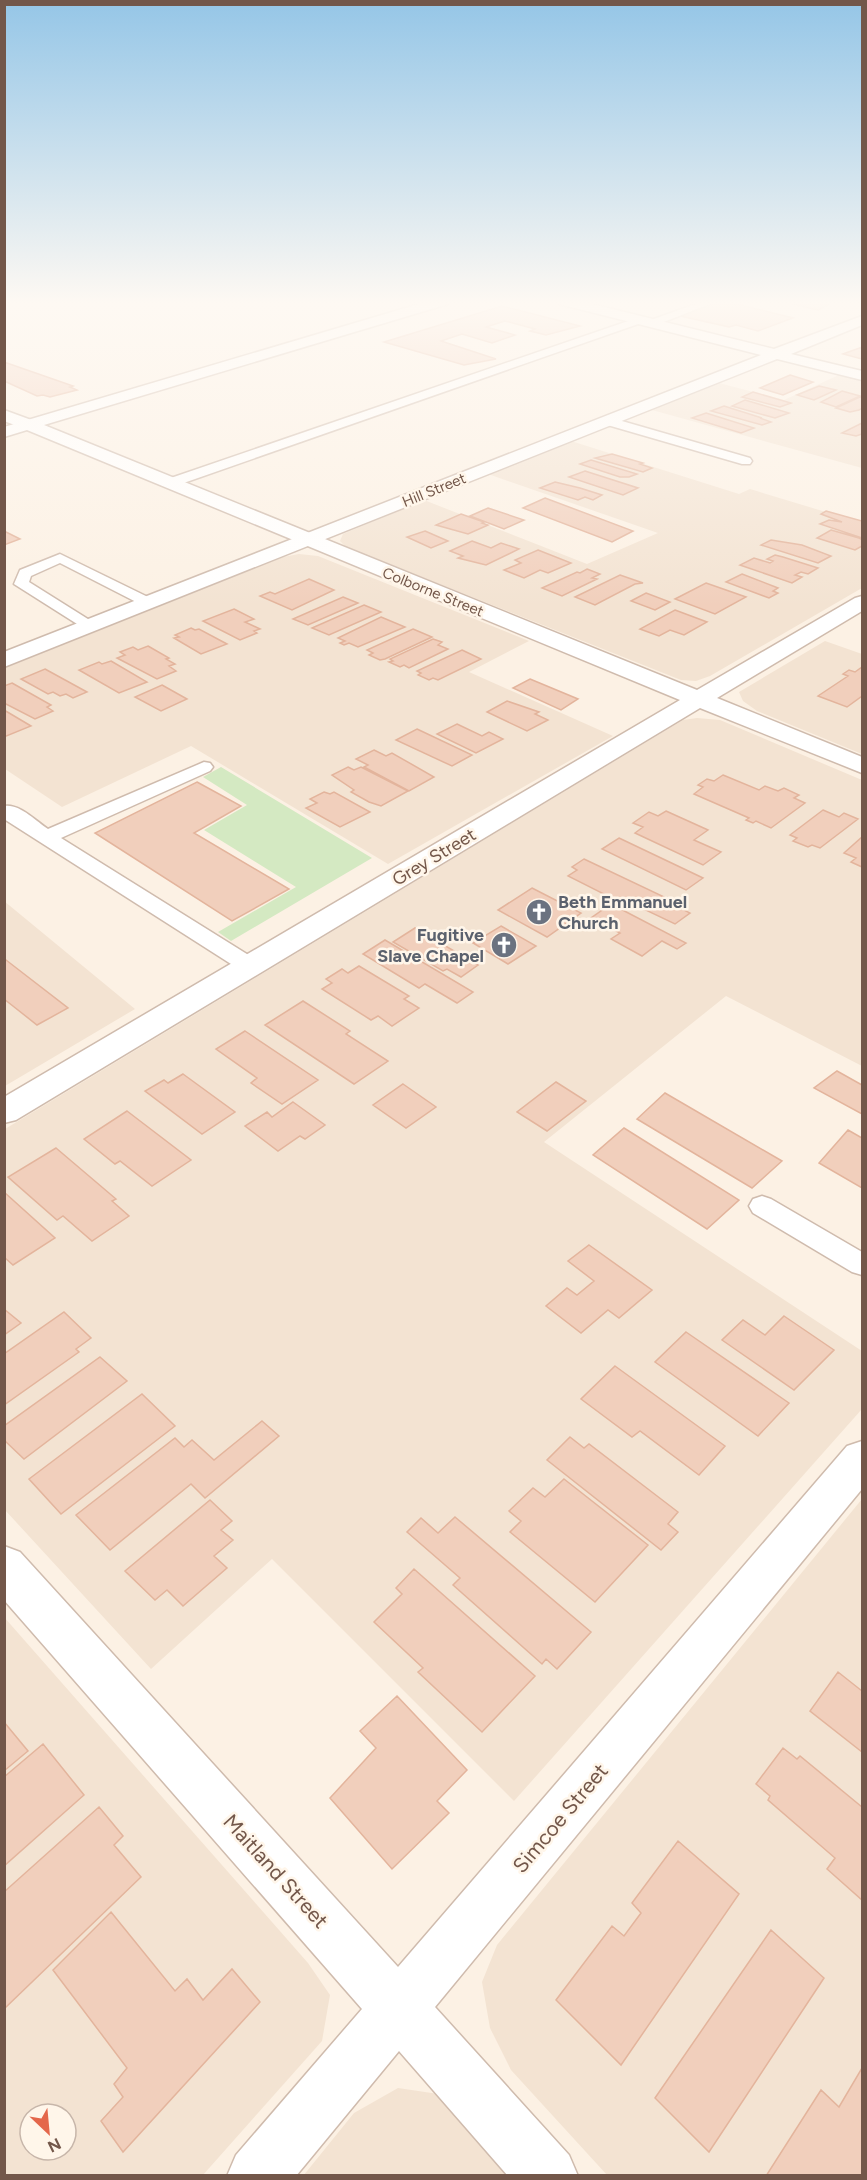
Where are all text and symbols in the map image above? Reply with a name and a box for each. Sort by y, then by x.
street label: Hill Street [400,469,469,511]
street label: Colborne Street [380,563,487,621]
street label: Grey Street [388,823,480,891]
place label: Beth Emmanuel Church [558,891,687,934]
church icon: Beth Emmanuel Church [524,897,554,927]
place label: Fugitive Slave Chapel [377,924,484,967]
church icon: Fugitive Slave Chapel [489,930,519,960]
street label: Simcoe Street [507,1758,613,1878]
street label: Maitland Street [218,1809,334,1933]
north arrow [18,2102,78,2162]
text: N [45,2134,64,2156]

